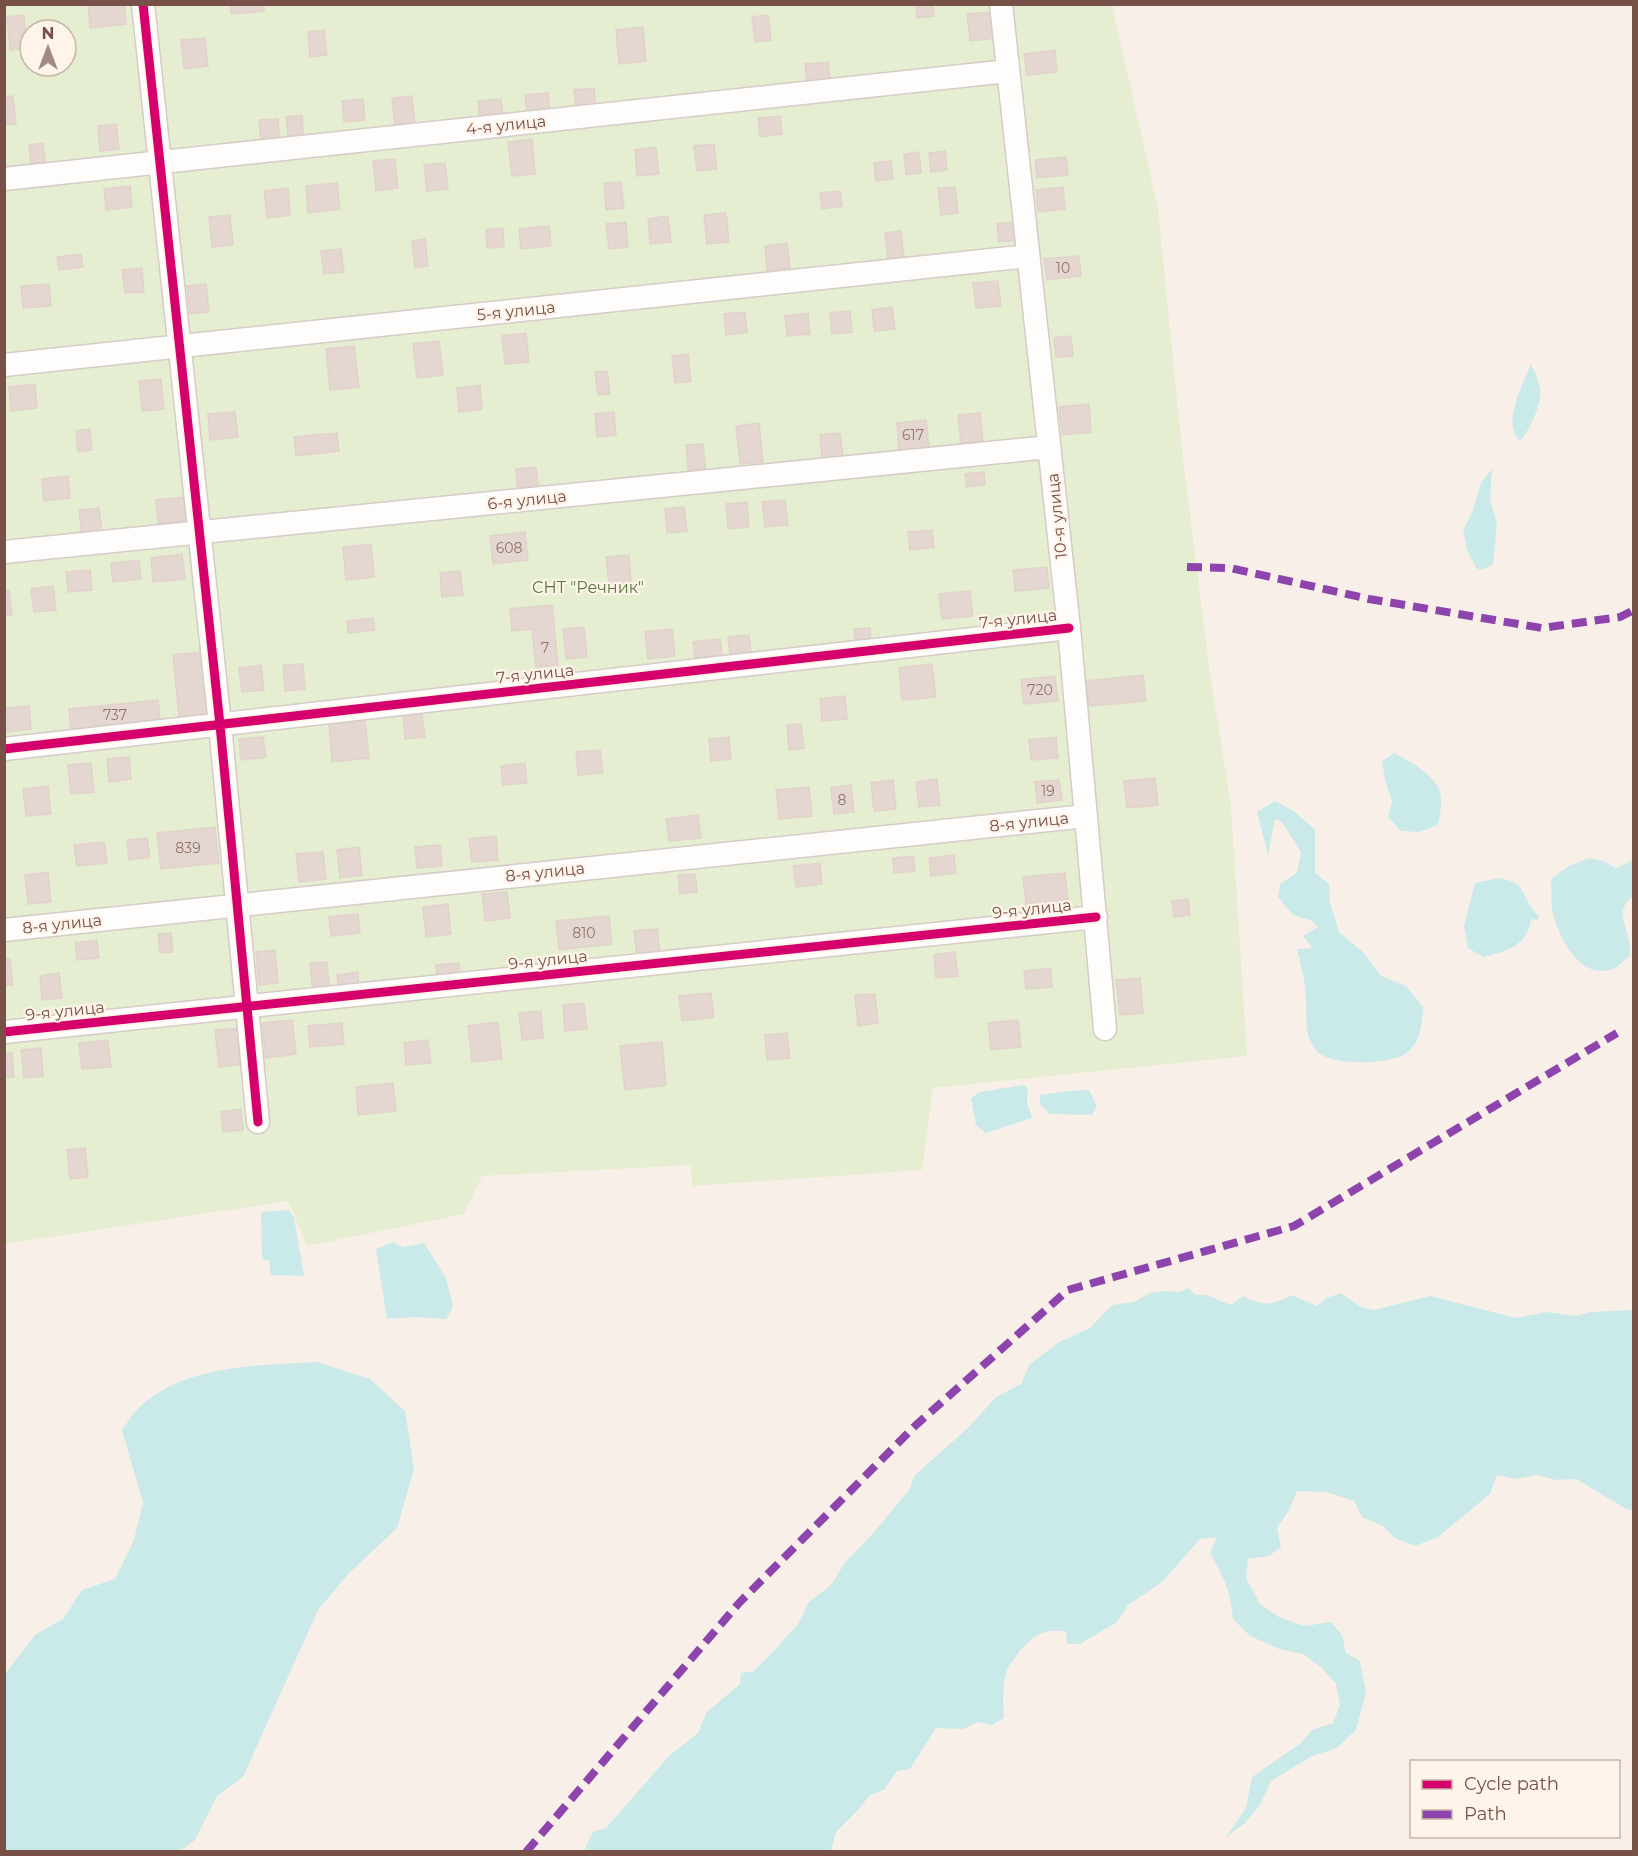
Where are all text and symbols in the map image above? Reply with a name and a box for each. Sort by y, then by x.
north arrow [18,18,78,78]
text: N [42,24,54,43]
street label: 4-я улица [465,111,547,139]
house number: 10 [1056,259,1070,277]
street label: 5-я улица [476,297,556,325]
house number: 617 [902,426,924,444]
street label: 10-я улица [1043,472,1071,560]
street label: 6-я улица [487,486,567,514]
house number: 608 [496,539,522,557]
park label: СНТ "Речник" [532,578,644,597]
street label: 7-я улица [978,605,1058,633]
house number: 7 [541,639,549,657]
street label: 7-я улица [495,660,575,688]
house number: 720 [1027,681,1053,699]
house number: 737 [103,706,127,724]
house number: 19 [1041,782,1055,800]
house number: 8 [838,791,847,809]
street label: 8-я улица [988,808,1070,836]
house number: 839 [175,839,201,857]
street label: 8-я улица [504,858,586,886]
street label: 9-я улица [991,895,1073,923]
street label: 8-я улица [21,910,103,938]
house number: 810 [572,924,596,942]
street label: 9-я улица [507,946,589,974]
street label: 9-я улица [24,997,106,1025]
legend [1410,1760,1620,1838]
text: Cycle path [1464,1773,1559,1795]
text: Path [1464,1803,1507,1825]

